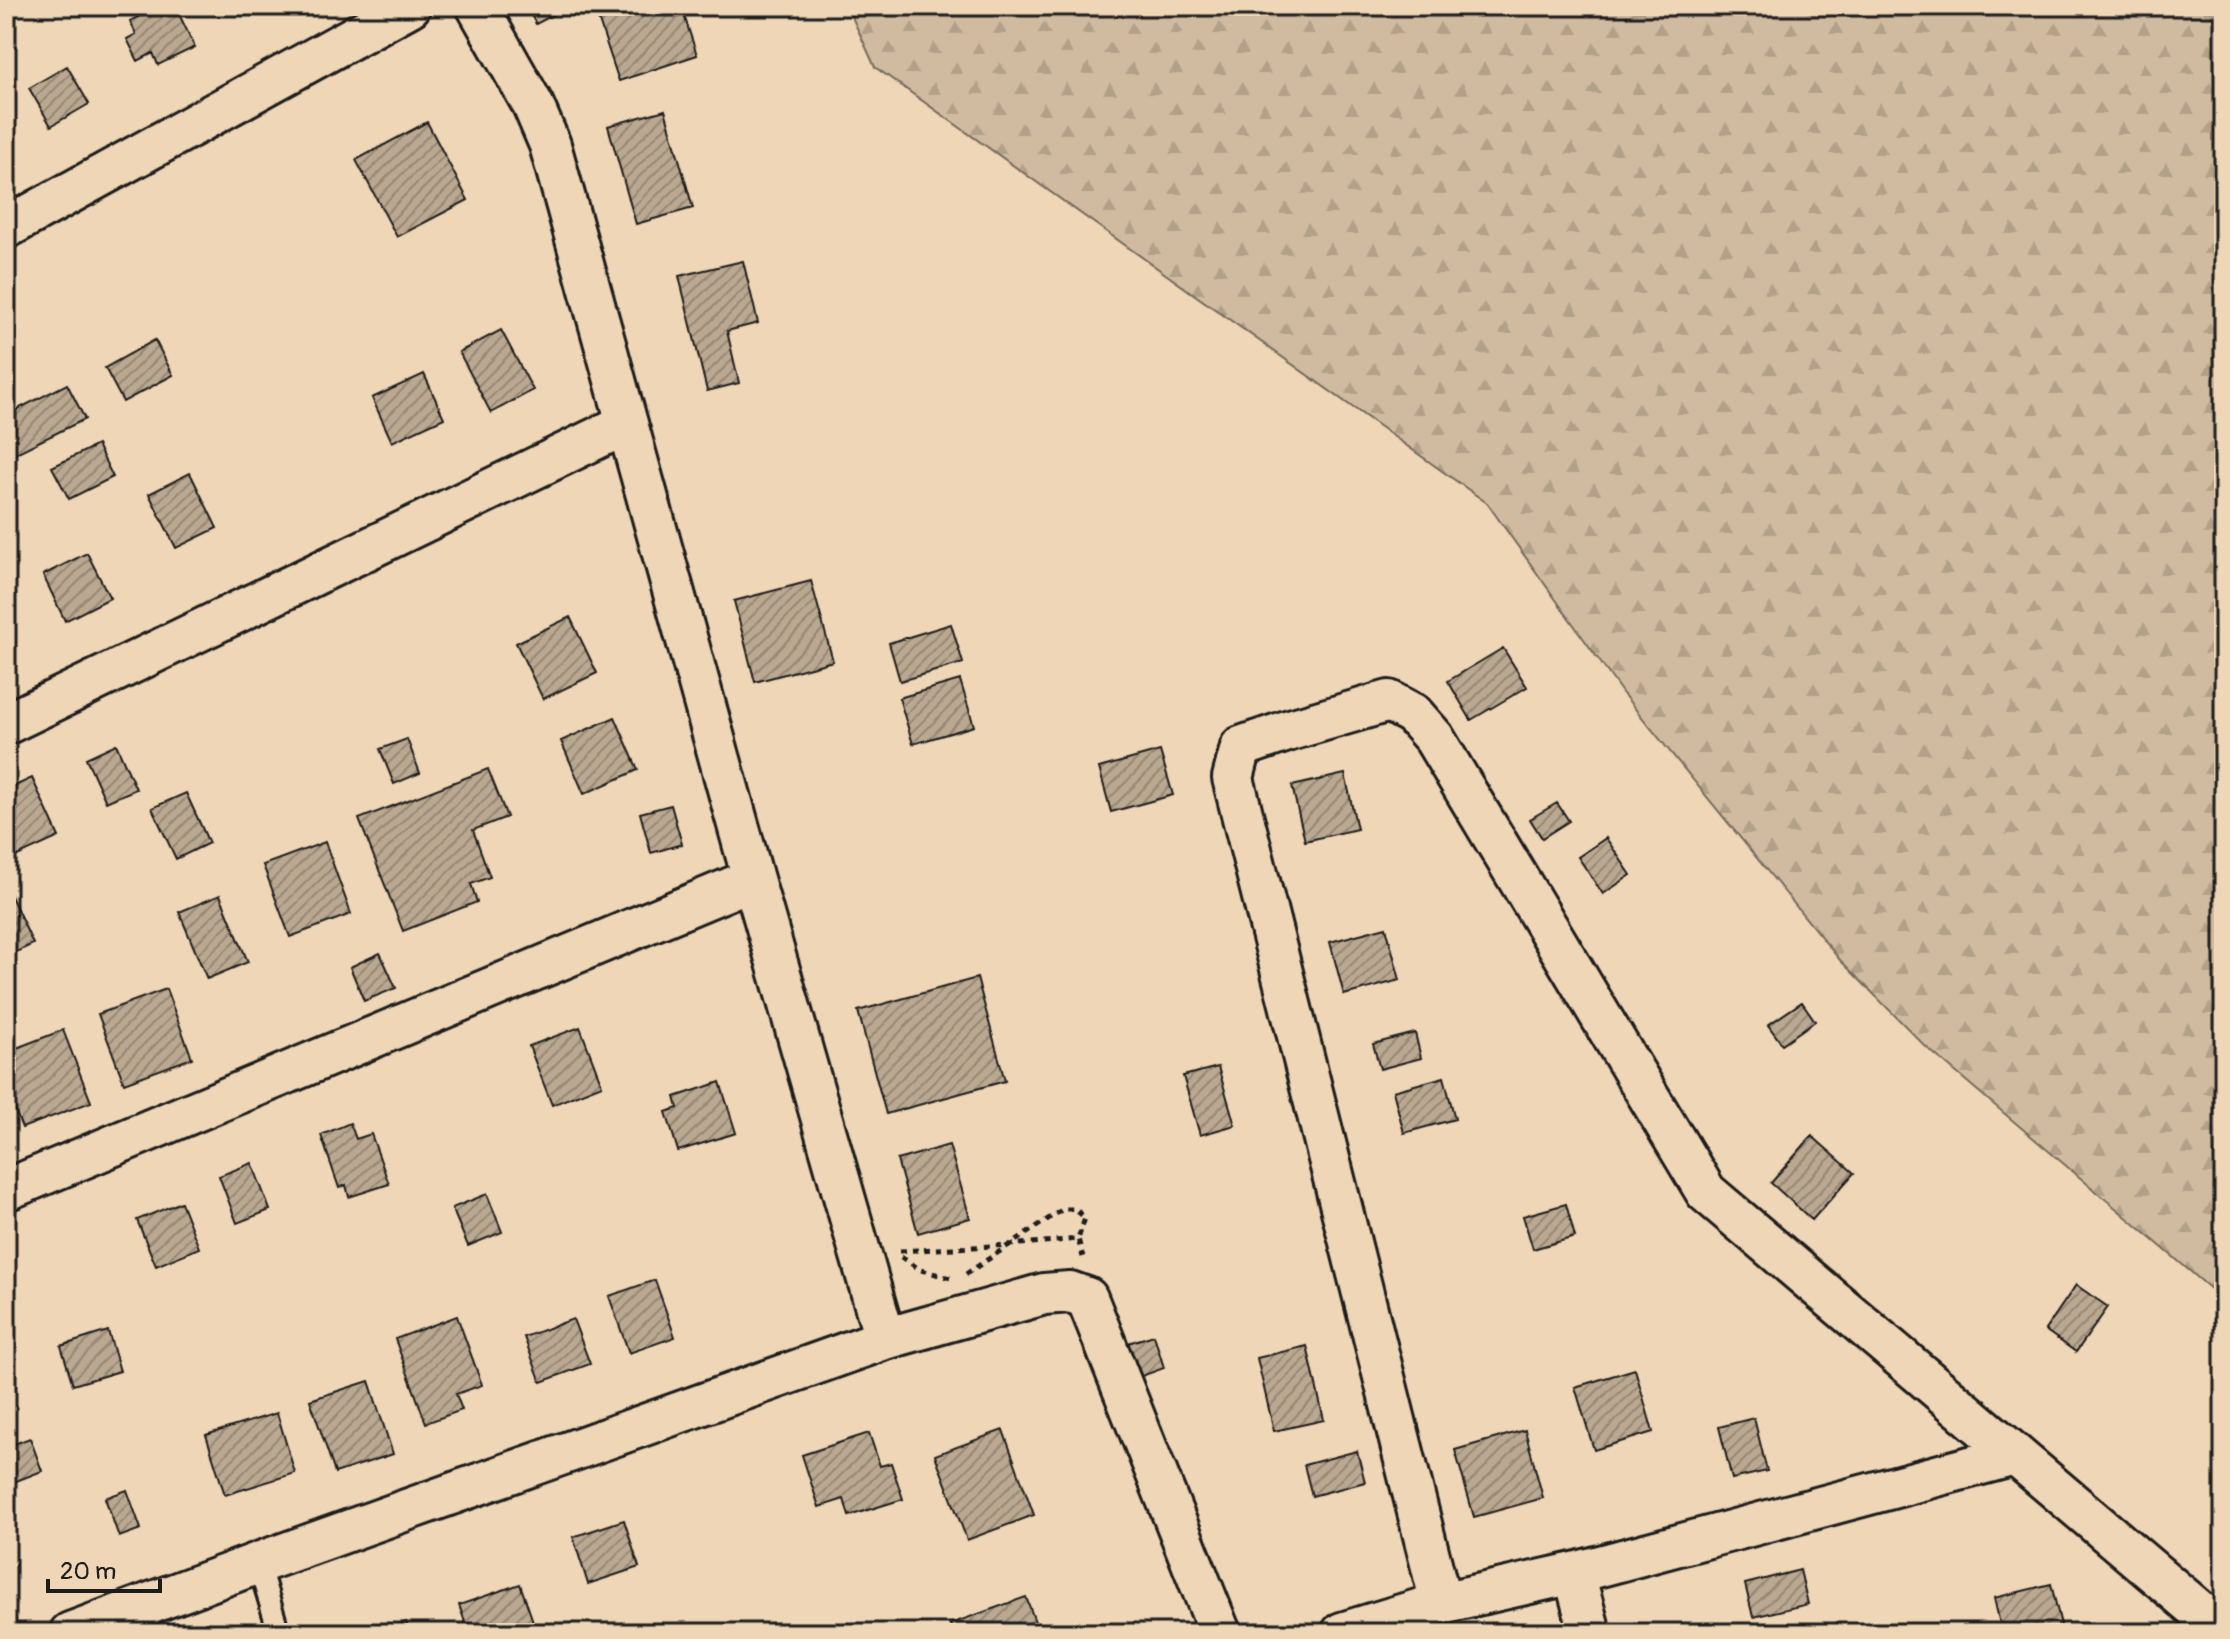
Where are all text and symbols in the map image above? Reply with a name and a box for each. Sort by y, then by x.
scale bar [48,1543,160,1593]
text: 20 m [60,1557,116,1586]

